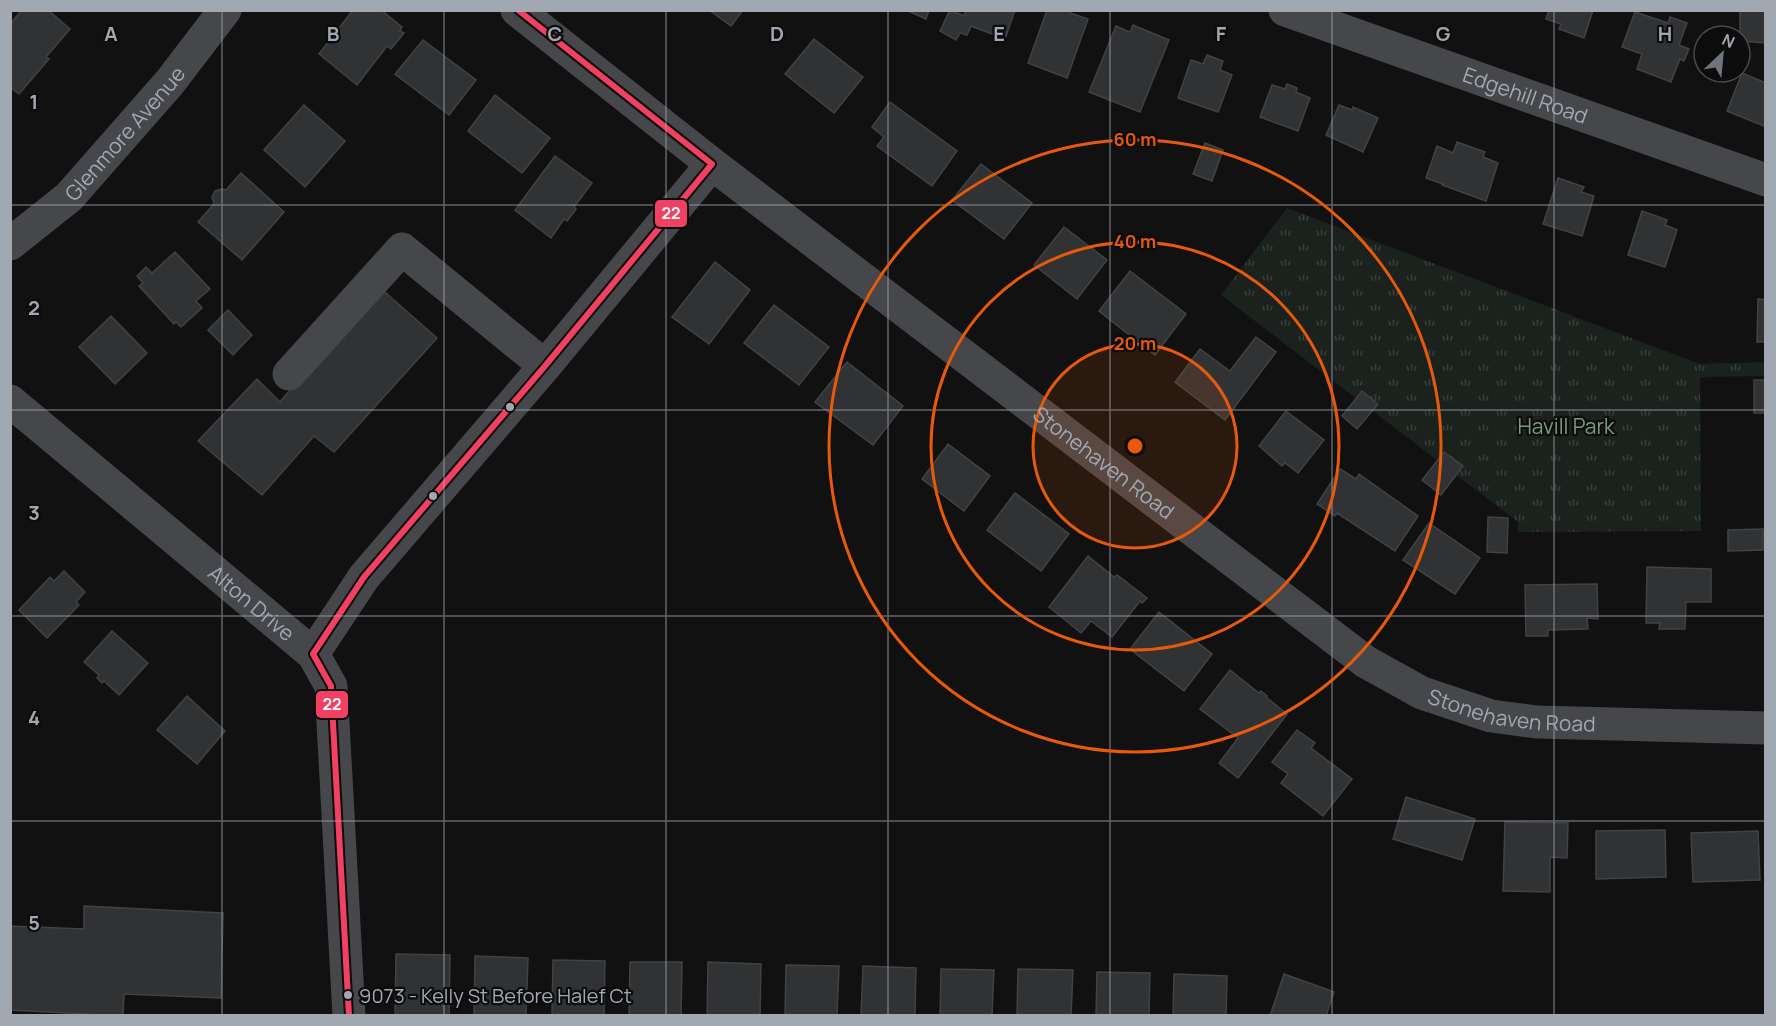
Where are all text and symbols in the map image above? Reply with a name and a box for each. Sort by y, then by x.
text: A [104,20,118,47]
text: B [327,20,340,47]
text: C [548,20,562,47]
text: D [770,20,784,47]
text: E [993,20,1005,47]
text: F [1216,20,1227,47]
text: G [1436,20,1451,47]
text: H [1658,20,1672,47]
north arrow [1692,24,1752,84]
text: N [1719,28,1739,53]
street label: Glenmore Avenue [58,60,191,207]
street label: Edgehill Road [1459,60,1592,130]
text: 1 [30,88,38,115]
text: 60 m [1114,127,1156,151]
line badge: 22 [654,199,688,228]
text: 22 [661,202,681,224]
text: 40 m [1114,229,1156,253]
text: 2 [28,294,40,321]
text: 20 m [1114,331,1156,355]
street label: Stonehaven Road [1028,400,1180,525]
unlabelled marker [504,401,516,413]
park label: Havill Park [1517,412,1615,440]
centre of rings [1125,436,1145,456]
unlabelled marker [427,490,439,502]
text: 3 [28,499,40,526]
street label: Alton Drive [203,559,301,647]
street label: Stonehaven Road [1424,682,1596,738]
line badge: 22 [315,690,349,719]
text: 22 [322,693,342,715]
text: 4 [28,704,40,731]
text: 5 [28,909,40,936]
place label: 9073 - Kelly St Before Halef Ct [359,982,632,1009]
marker: 9073 - Kelly St Before Halef Ct [342,989,354,1001]

